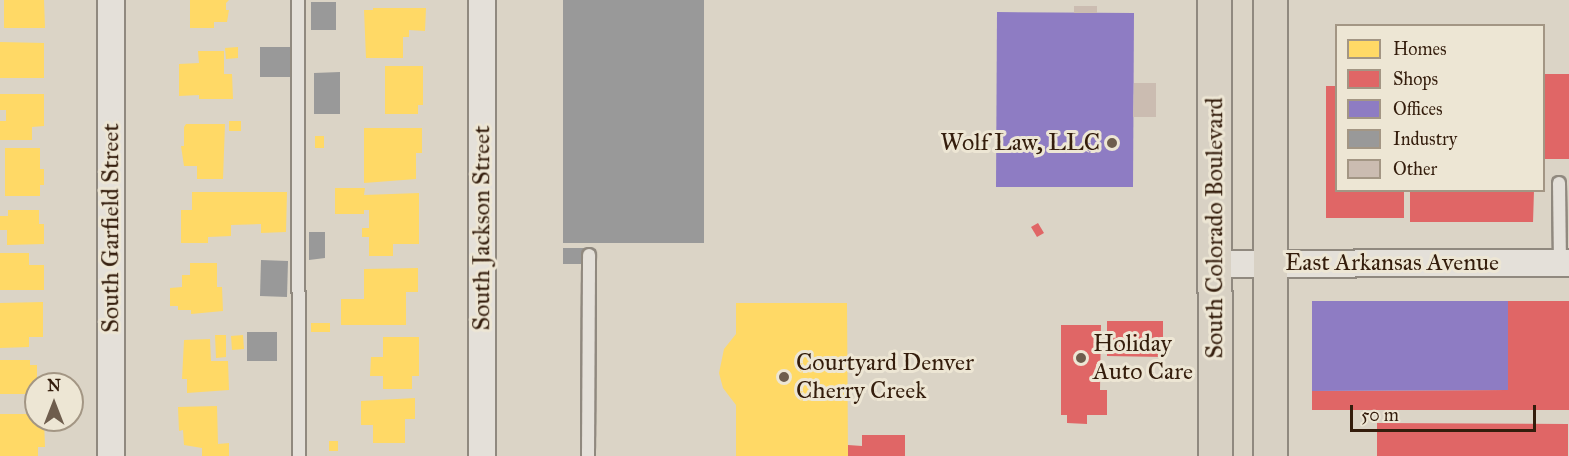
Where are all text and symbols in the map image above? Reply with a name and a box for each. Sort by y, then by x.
legend [1335,24,1545,192]
text: Homes [1393,38,1447,60]
text: Shops [1393,68,1438,90]
street label: South Colorado Boulevard [1201,97,1229,359]
text: Offices [1393,98,1443,120]
street label: South Garfield Street [97,123,125,333]
street label: South Jackson Street [468,125,496,331]
text: Industry [1393,128,1457,150]
place label: Wolf Law, LLC [940,129,1100,157]
marker: Wolf Law, LLC [1105,136,1119,150]
text: Other [1393,158,1437,180]
street label: East Arkansas Avenue [1285,249,1499,277]
place label: Holiday Auto Care [1093,330,1193,386]
place label: Courtyard Denver Cherry Creek [796,349,974,405]
marker: Holiday Auto Care [1074,351,1088,365]
marker: Courtyard Denver Cherry Creek [777,370,791,384]
north arrow [24,372,84,432]
text: N [47,376,61,395]
scale bar [1353,393,1539,431]
text: 50 m [1361,404,1399,426]

